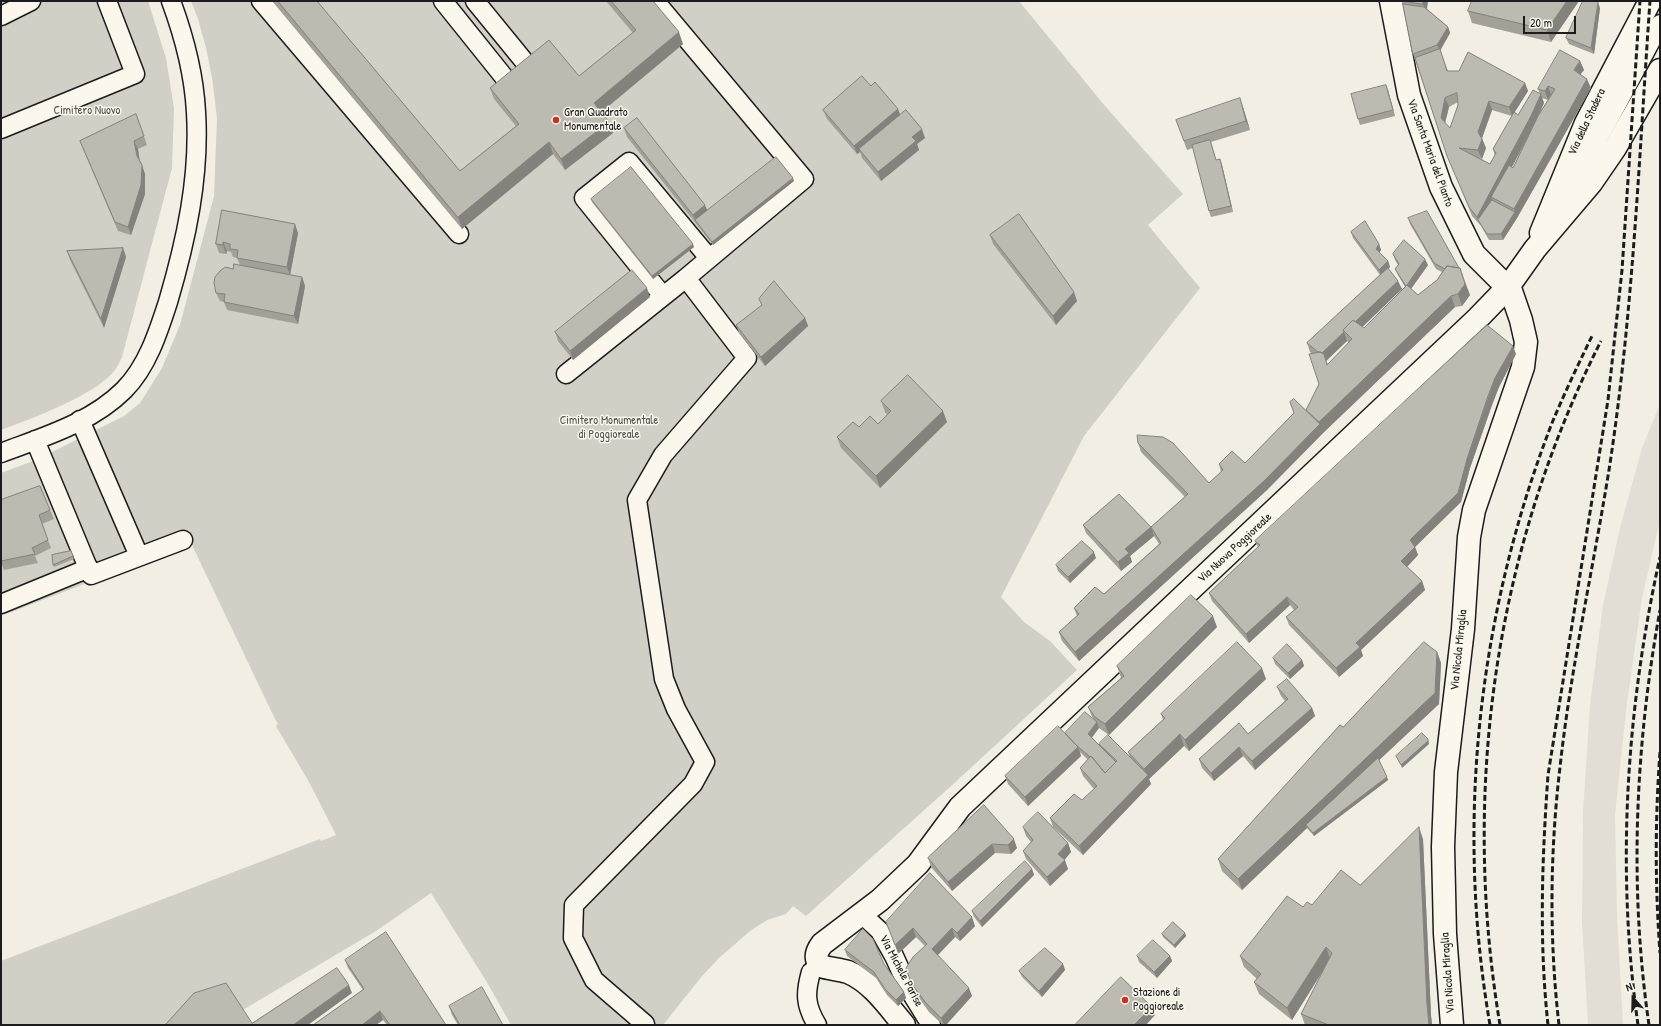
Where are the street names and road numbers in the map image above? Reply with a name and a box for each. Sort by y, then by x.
street label: Via della Stadera [1565,86,1609,158]
street label: Via Santa Maria del Pianto [1404,97,1456,209]
street label: Via Nuova Poggioreale [1195,510,1275,586]
street label: Via Nicola Miraglia [1448,609,1470,691]
street label: Via Nicola Miraglia [1438,932,1458,1014]
street label: Via Michele Parise [876,933,926,1009]

